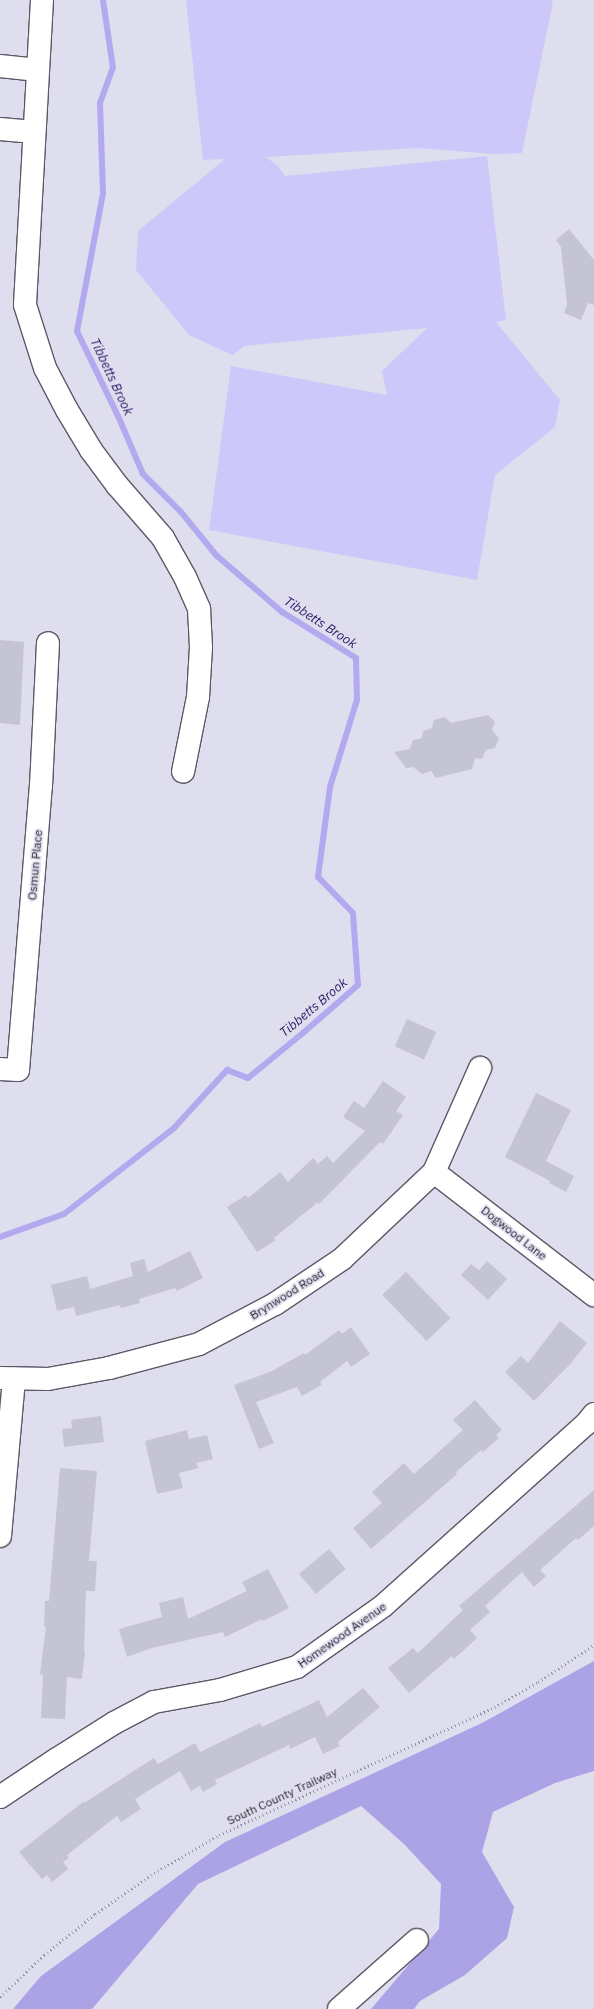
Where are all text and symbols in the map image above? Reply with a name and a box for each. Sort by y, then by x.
water label: Tibbetts Brook [86,336,136,418]
water label: Tibbetts Brook [281,594,359,652]
street label: Osmun Place [25,829,45,901]
water label: Tibbetts Brook [277,975,351,1041]
street label: Dogwood Lane [478,1203,550,1263]
street label: Brynwood Road [247,1265,327,1323]
street label: Homewood Avenue [295,1599,389,1671]
street label: South County Trailway [225,1764,339,1828]

